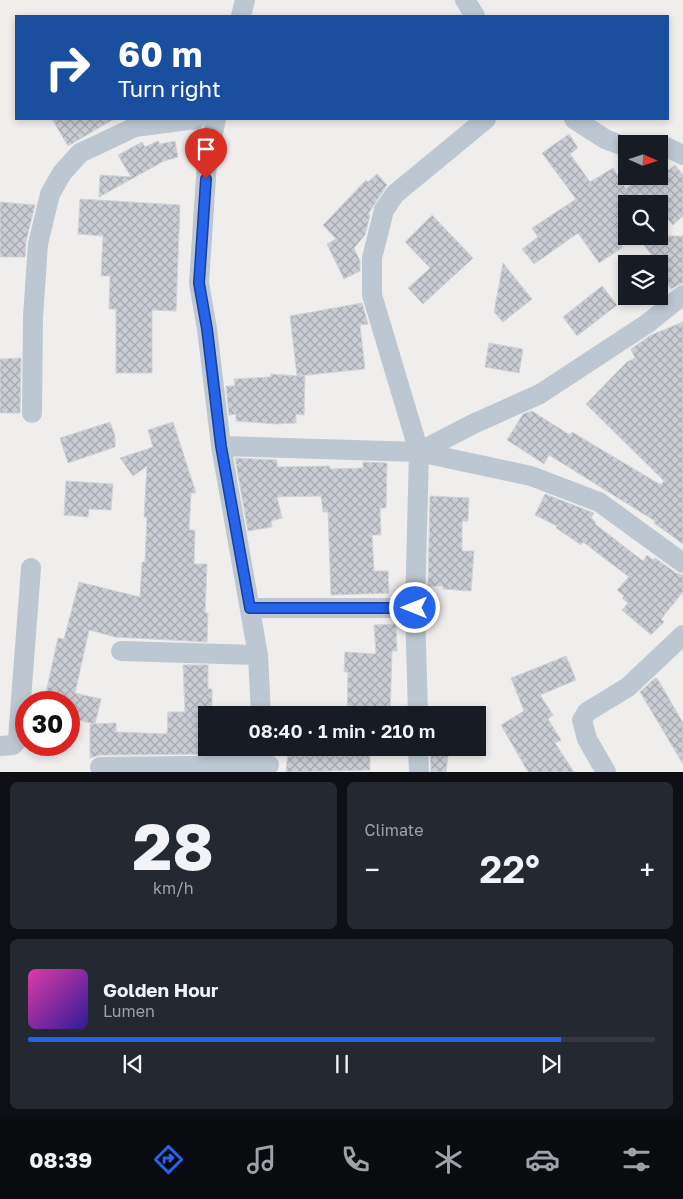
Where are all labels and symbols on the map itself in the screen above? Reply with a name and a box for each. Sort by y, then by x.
pin [185,128,227,179]
north arrow [618,135,668,185]
position arrow [388,581,440,633]
speed limit sign: 30 [15,691,80,756]

